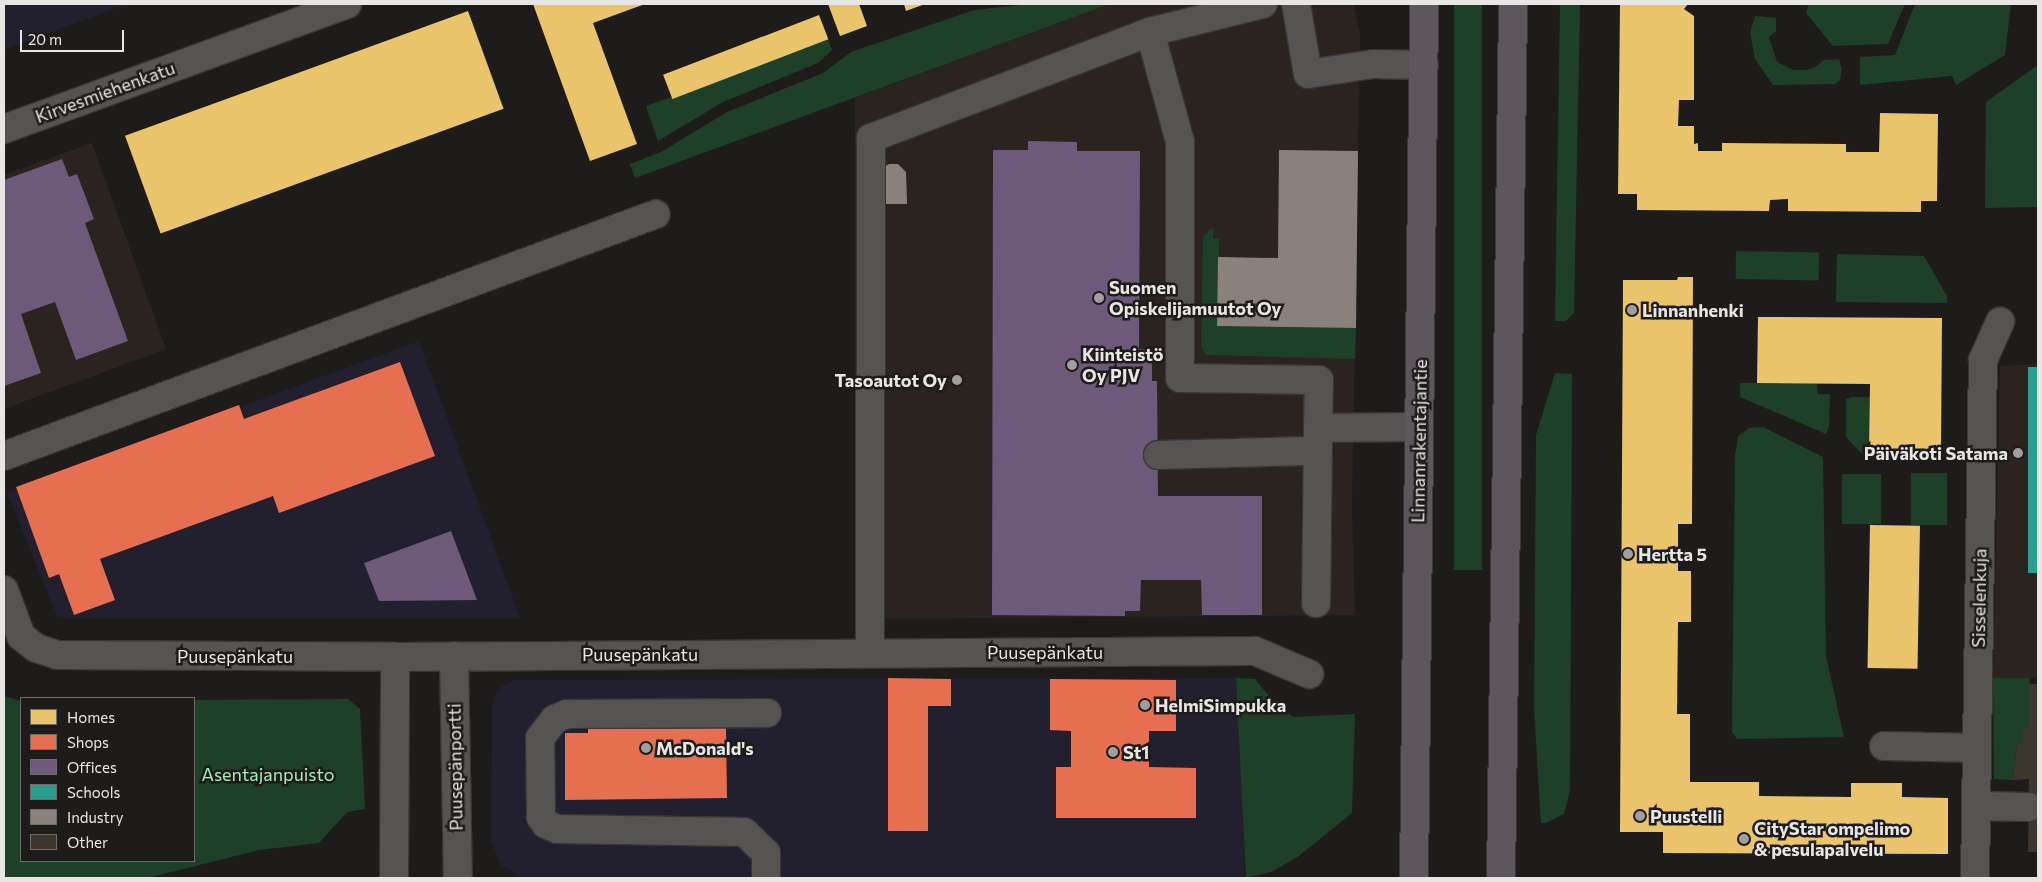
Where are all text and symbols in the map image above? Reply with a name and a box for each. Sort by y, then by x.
scale bar [22,20,126,52]
text: 20 m [28,30,62,48]
street label: Kirvesmiehenkatu [32,57,178,127]
place label: Suomen Opiskelijamuutot Oy [1109,277,1281,320]
marker: Suomen Opiskelijamuutot Oy [1093,292,1105,304]
place label: Linnanhenki [1642,299,1744,321]
marker: Linnanhenki [1626,304,1638,316]
place label: Kiinteistö Oy PJV [1082,344,1164,386]
marker: Kiinteistö Oy PJV [1066,359,1078,371]
street label: Linnanrakentajantie [1407,359,1431,523]
place label: Tasoautot Oy [834,369,947,391]
marker: Tasoautot Oy [951,374,963,386]
place label: Päiväkoti Satama [1864,442,2008,464]
marker: Päiväkoti Satama [2012,447,2024,459]
place label: Hertta 5 [1638,543,1707,565]
marker: Hertta 5 [1622,548,1634,560]
street label: Sisselenkuja [1967,548,1991,648]
street label: Puusepänkatu [987,641,1103,663]
street label: Puusepänkatu [582,643,698,665]
street label: Puusepänkatu [177,645,293,667]
place label: HelmiSimpukka [1155,694,1286,716]
legend [20,697,195,862]
marker: HelmiSimpukka [1139,699,1151,711]
street label: Puusepänportti [443,703,467,831]
text: Homes [67,708,115,726]
text: Shops [67,733,109,751]
place label: McDonald's [656,737,754,759]
place label: St1 [1123,741,1149,763]
marker: McDonald's [640,742,652,754]
marker: St1 [1107,746,1119,758]
text: Offices [67,758,117,776]
park label: Asentajanpuisto [201,763,335,785]
text: Schools [67,783,120,801]
place label: Puustelli [1650,805,1722,827]
text: Industry [67,808,124,826]
marker: Puustelli [1634,810,1646,822]
place label: CityStar ompelimo & pesulapalvelu [1754,818,1910,861]
text: Other [67,833,108,851]
marker: CityStar ompelimo & pesulapalvelu [1738,833,1750,845]

